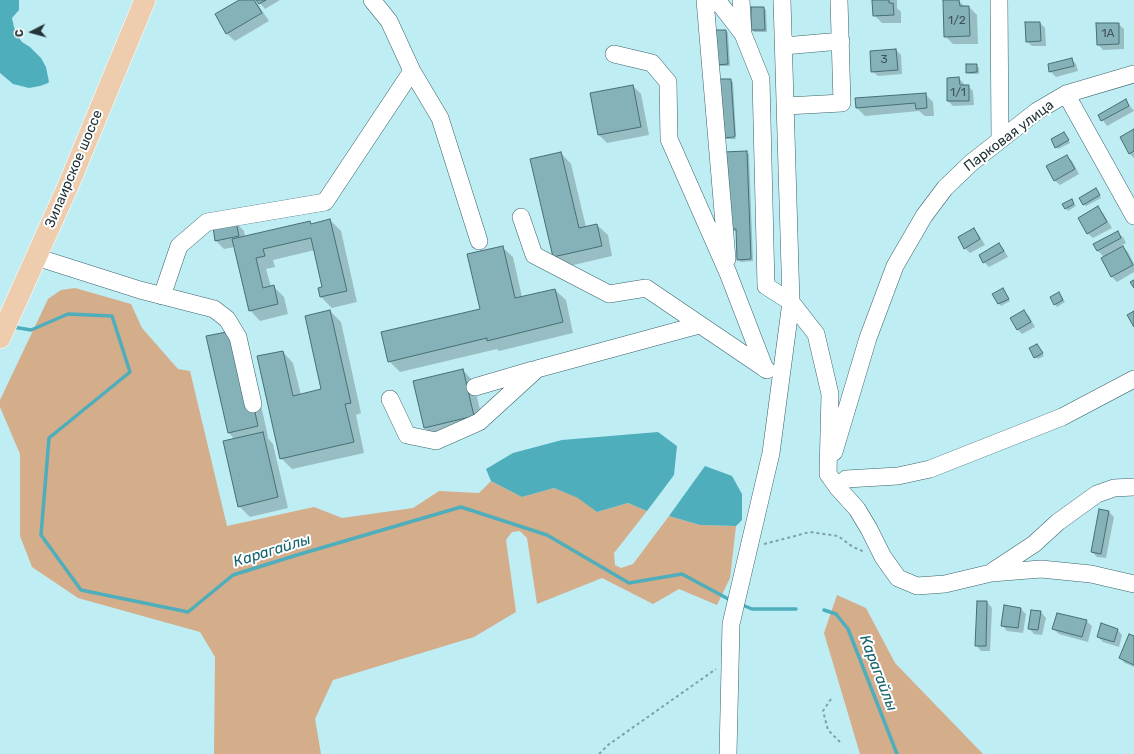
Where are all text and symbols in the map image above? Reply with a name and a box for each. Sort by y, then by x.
north arrow [12,12,52,52]
house number: 1/2 [948,14,966,28]
house number: 1А [1101,27,1115,41]
text: С [13,29,26,38]
house number: 3 [880,53,888,67]
house number: 1/1 [950,86,966,100]
street label: Парковая улица [961,97,1057,175]
street label: Зилаирское шоссе [42,108,106,230]
water label: Карагайлы [231,531,313,571]
water label: Карагайлы [855,632,901,714]

